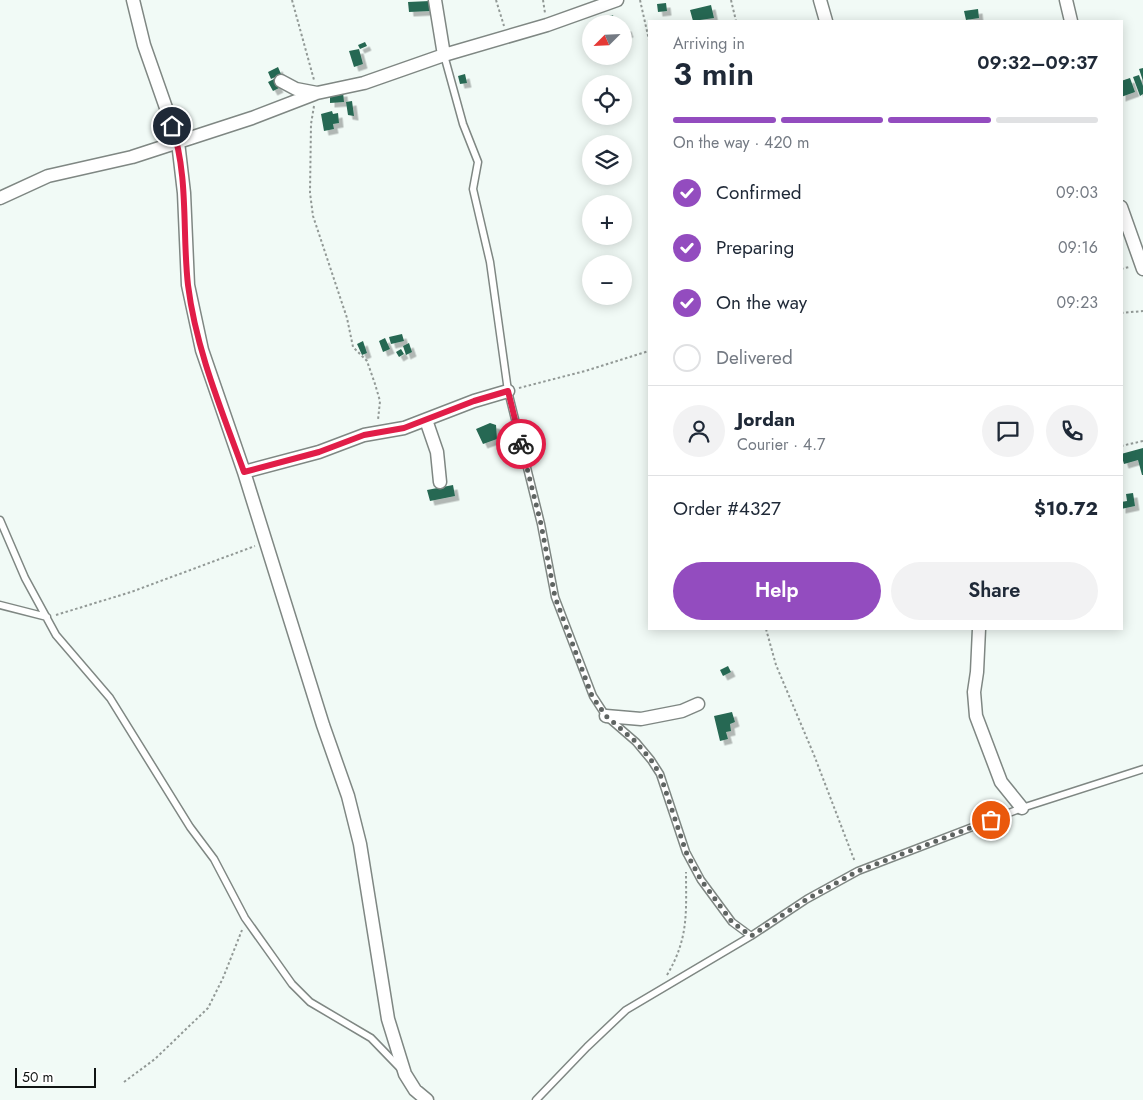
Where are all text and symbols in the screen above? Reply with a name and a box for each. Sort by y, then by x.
north arrow [582,15,632,65]
map controls [582,15,632,305]
text: Arriving in [673,32,745,55]
text: 09:32–09:37 [977,49,1098,76]
text: 3 min [673,51,754,97]
button: locate [582,75,632,125]
pin [151,105,193,147]
icon: home [158,112,186,140]
text: On the way · 420 m [673,131,809,154]
button: layers [582,135,632,185]
icon: check [673,179,701,207]
text: Confirmed [716,179,802,206]
text: 09:03 [1056,181,1098,204]
button: + [582,195,632,245]
icon: check [673,234,701,262]
text: Preparing [716,234,794,261]
text: 09:16 [1058,236,1098,259]
button: − [582,255,632,305]
icon: check [673,289,701,317]
text: On the way [716,289,807,316]
text: 09:23 [1057,291,1098,314]
text: Delivered [716,344,793,371]
button: person [673,405,725,457]
button: chat [982,405,1034,457]
button: phone [1046,405,1098,457]
text: Jordan [737,406,795,433]
courier [496,419,546,469]
icon: bike [507,430,535,458]
text: Courier · 4.7 [737,433,825,456]
text: Order #4327 [673,495,781,522]
text: $10.72 [1034,495,1098,522]
button: Help [673,562,881,620]
button: Share [891,562,1098,620]
pin [970,799,1012,841]
icon: bag [977,806,1005,834]
scale bar [15,1065,96,1088]
text: 50 m [22,1067,53,1087]

